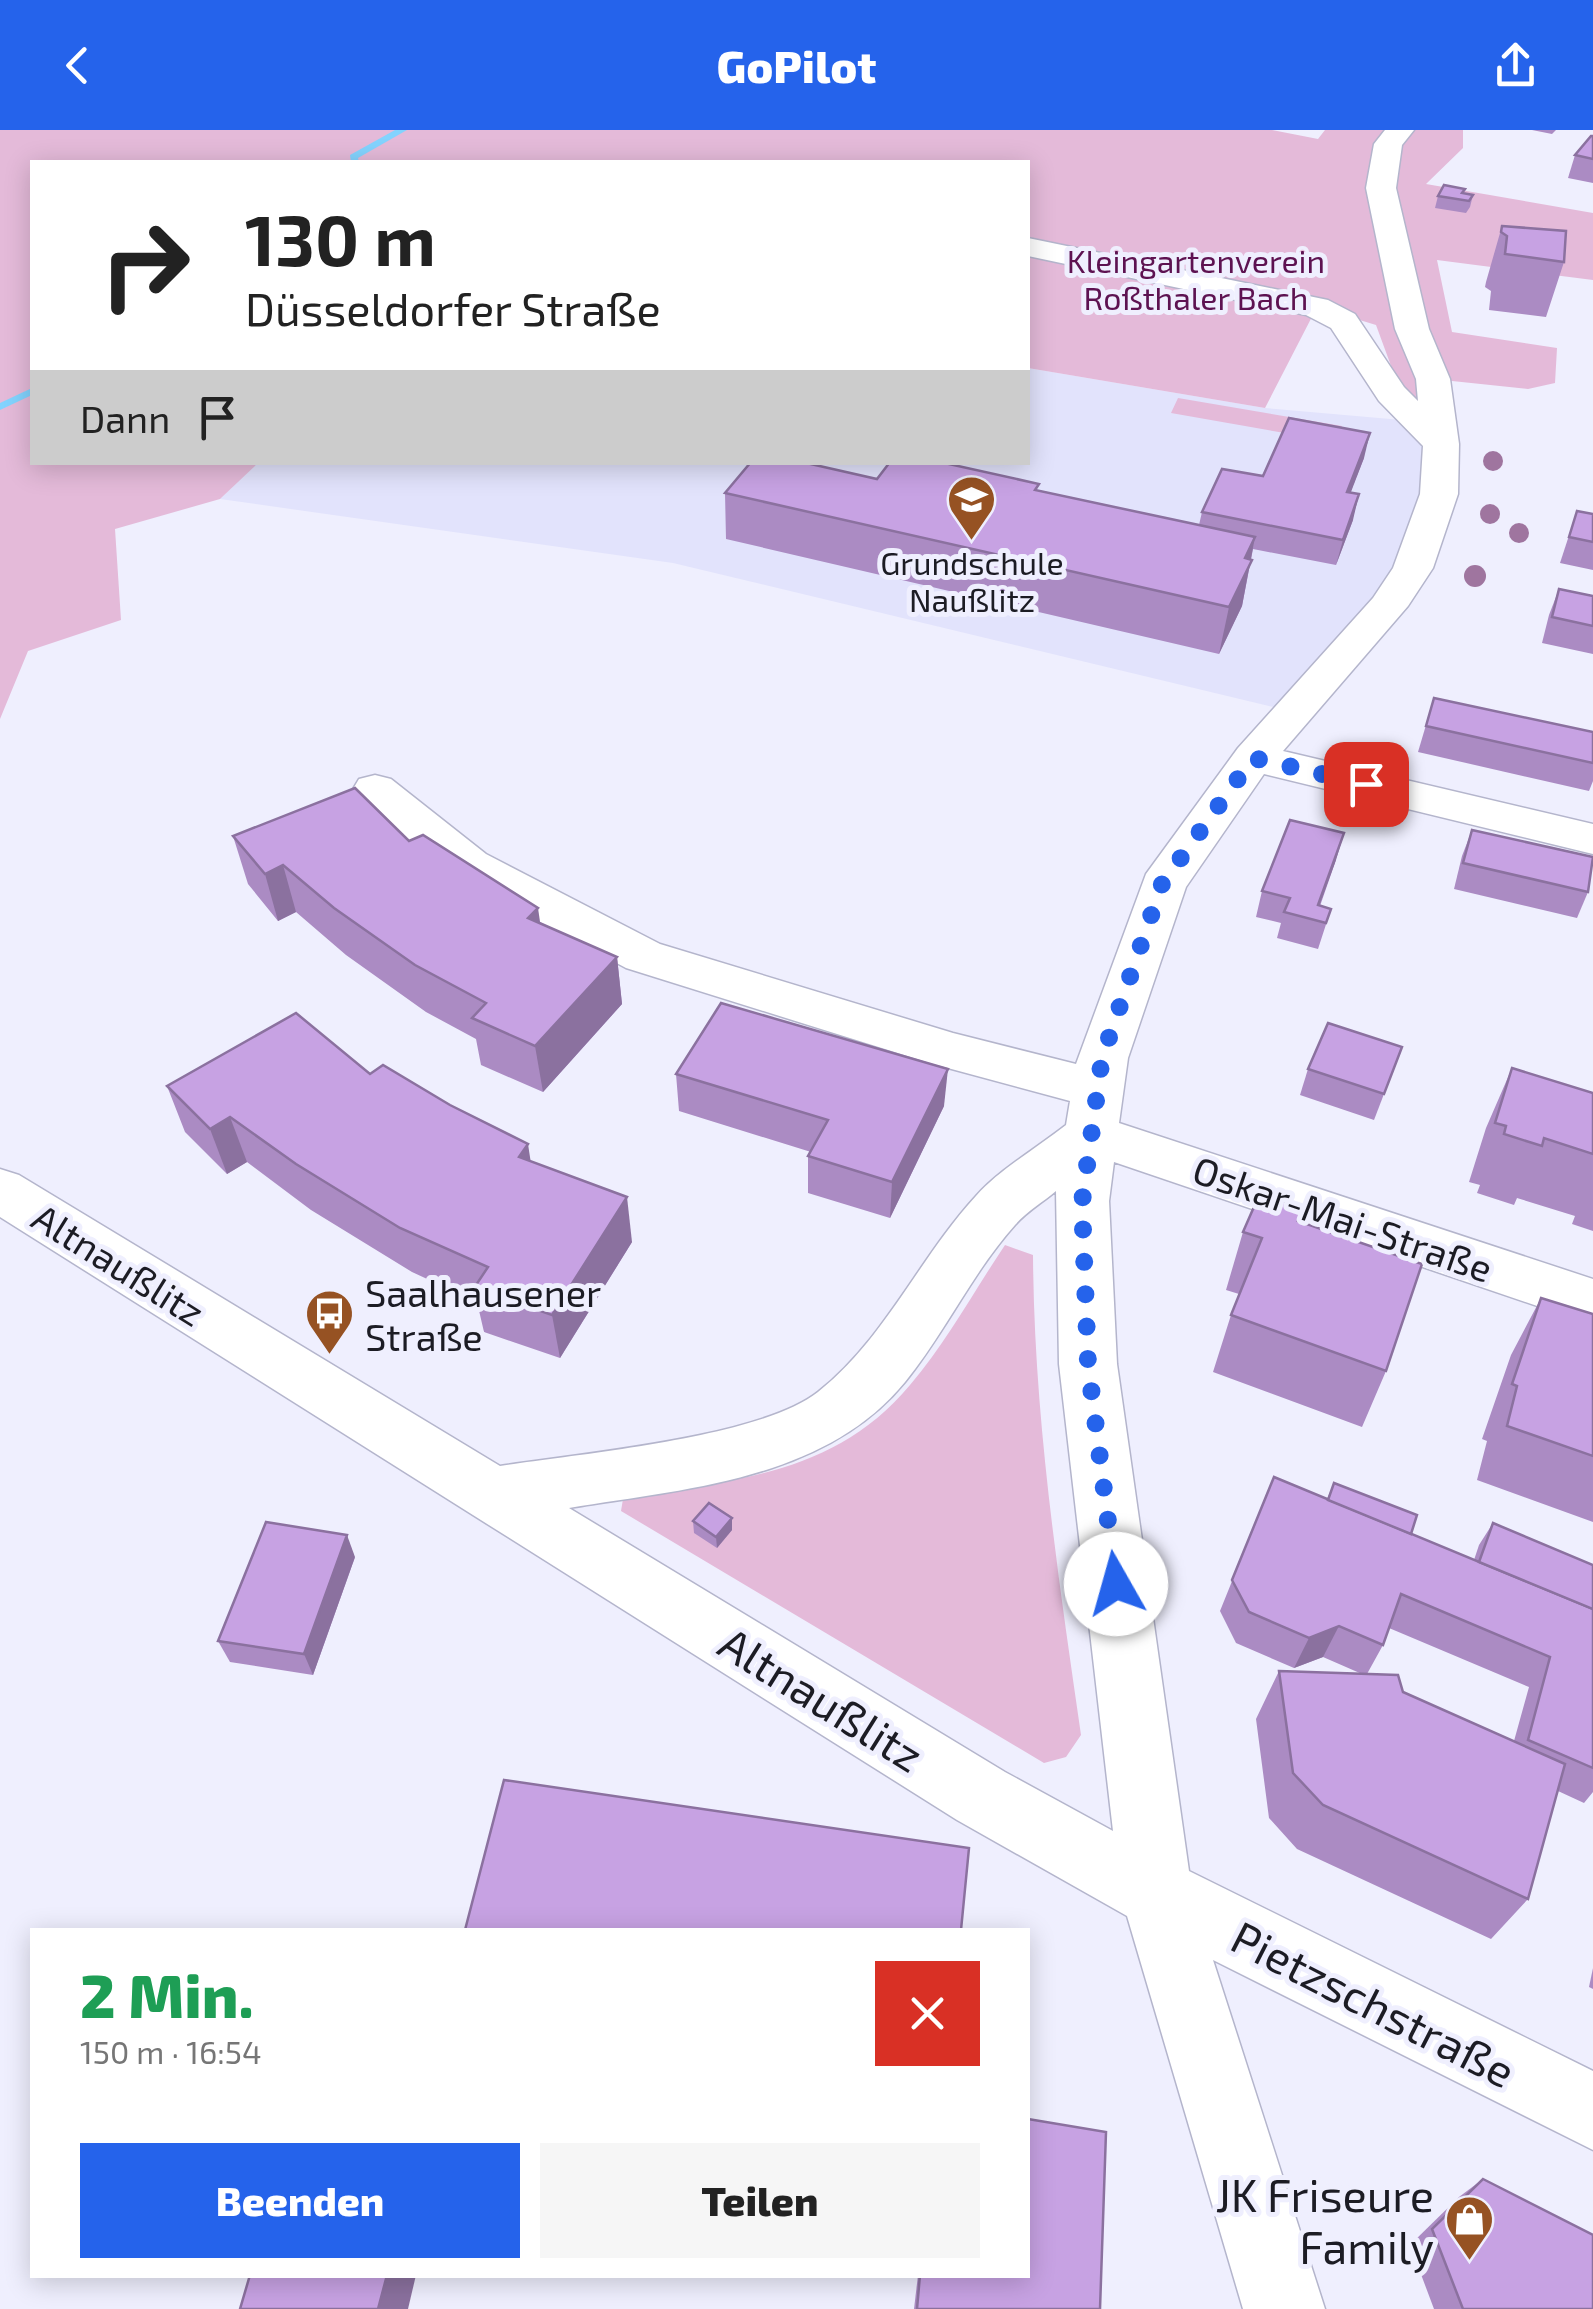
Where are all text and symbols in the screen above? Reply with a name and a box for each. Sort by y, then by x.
icon: back [50,38,105,93]
text: GoPilot [717,38,876,92]
icon: share [1488,38,1543,93]
text: 130 m [245,196,436,280]
icon: right [80,200,210,330]
park label: Kleingartenverein Roßthaler Bach [1067,241,1325,316]
text: Düsseldorfer Straße [245,281,661,335]
icon: arrive [190,390,245,445]
text: Dann [80,395,170,441]
school or university icon: Grundschule Naußlitz [946,474,998,542]
place label: Grundschule Naußlitz [880,543,1064,618]
pin [1324,742,1409,827]
icon: arrive [1339,757,1394,812]
street label: Oskar-Mai-Straße [1187,1145,1499,1291]
street label: Altnaußlitz [25,1193,213,1335]
place label: Saalhausener Straße [365,1269,601,1359]
bus stop icon: Saalhausener Straße [304,1288,356,1356]
position arrow [1064,1532,1168,1636]
street label: Altnaußlitz [710,1614,934,1782]
street label: Pietzschstraße [1224,1909,1524,2097]
text: 2 Min. [80,1958,254,2030]
button: close [875,1961,980,2066]
text: 150 m · 16:54 [80,2032,262,2070]
button: Beenden [80,2143,520,2258]
button: Teilen [540,2143,980,2258]
place label: JK Friseure Family [1216,2167,1434,2273]
shop icon: JK Friseure Family [1443,2194,1495,2262]

